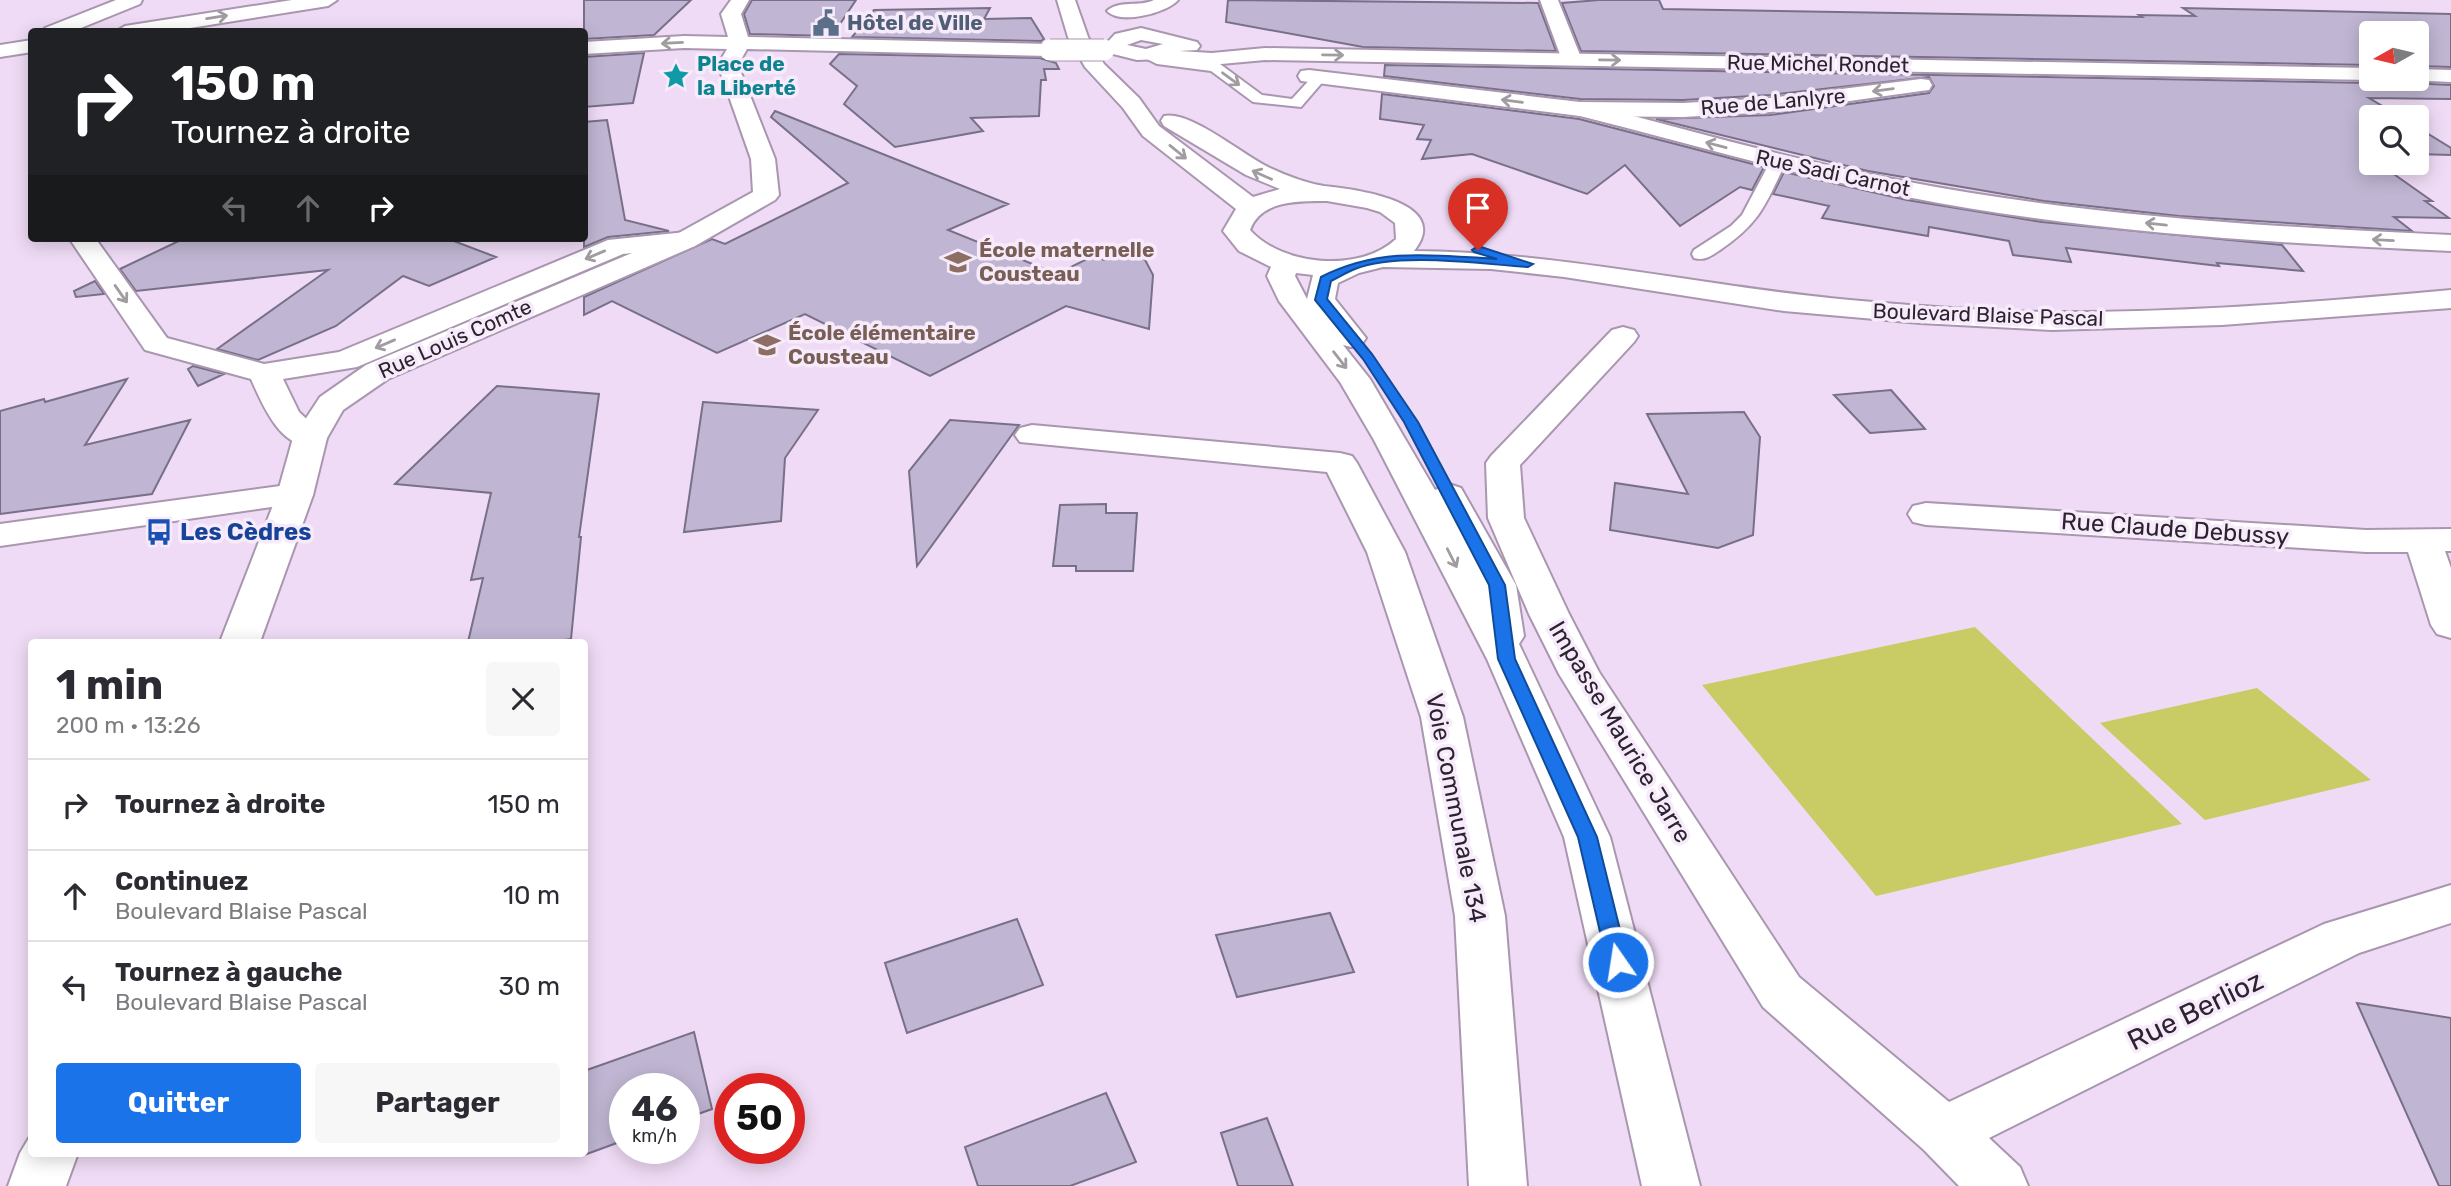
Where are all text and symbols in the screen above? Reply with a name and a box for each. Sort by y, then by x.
public building icon: Hôtel de Ville [811,8,841,38]
one-way arrow [205,10,228,23]
place label: Hôtel de Ville [847,10,983,35]
north arrow [2359,21,2429,91]
map controls [2359,21,2429,175]
one-way arrow [661,37,684,50]
one-way arrow [1321,48,1344,62]
street label: Rue Michel Rondet [1727,49,1909,78]
place label: Place de la Liberté [697,51,796,100]
text: 150 m [171,54,316,112]
one-way arrow [1598,54,1621,67]
icon: right [56,56,147,147]
place icon: Place de la Liberté [661,61,691,91]
one-way arrow [1221,72,1240,87]
street label: Rue de Lanlyre [1700,83,1846,120]
one-way arrow [1872,84,1895,97]
one-way arrow [1501,95,1524,108]
button: search [2359,105,2429,175]
text: Tournez à droite [171,113,411,151]
one-way arrow [1705,138,1727,151]
one-way arrow [1168,144,1186,160]
street label: Rue Sadi Carnot [1754,144,1913,201]
one-way arrow [1252,168,1273,181]
pin [1448,178,1508,250]
icon: left [216,189,254,227]
icon: ahead [289,189,327,227]
icon: right [362,189,400,227]
icon: arrive [1459,189,1497,227]
one-way arrow [2145,217,2168,230]
one-way arrow [2372,233,2395,246]
place label: École maternelle Cousteau [979,237,1154,286]
school or university icon: École maternelle Cousteau [943,247,973,277]
one-way arrow [585,250,606,263]
one-way arrow [114,284,128,303]
street label: Rue Louis Comte [374,294,535,384]
street label: Boulevard Blaise Pascal [1872,298,2104,331]
place label: École élémentaire Cousteau [788,320,976,369]
school or university icon: École élémentaire Cousteau [752,330,782,360]
one-way arrow [375,338,397,351]
one-way arrow [1332,351,1347,369]
street label: Rue Claude Debussy [2060,507,2290,551]
bus stop icon: Les Cèdres [144,517,174,547]
place label: Les Cèdres [180,518,311,546]
one-way arrow [1446,547,1459,568]
street label: Impasse Maurice Jarre [1543,616,1697,848]
text: 1 min [56,660,163,710]
button: close [486,662,560,736]
street label: Voie Communale 134 [1420,691,1492,925]
text: 200 m · 13:26 [56,711,201,739]
icon: right [56,786,94,824]
text: Tournez à droite [115,789,325,820]
text: 150 m [487,789,560,820]
text: Continuez [115,866,248,897]
icon: ahead [56,877,94,915]
text: 10 m [503,880,560,911]
text: Boulevard Blaise Pascal [115,897,368,925]
position arrow [1581,925,1655,999]
text: Tournez à gauche [115,957,343,988]
street label: Rue Berlioz [2122,964,2268,1057]
icon: left [56,968,94,1006]
text: 30 m [498,971,560,1002]
text: Boulevard Blaise Pascal [115,988,368,1016]
button: Quitter [56,1063,301,1143]
button: Partager [315,1063,560,1143]
speed limit sign: 50 [714,1073,805,1164]
text: 46 [631,1088,678,1130]
text: km/h [632,1125,677,1147]

